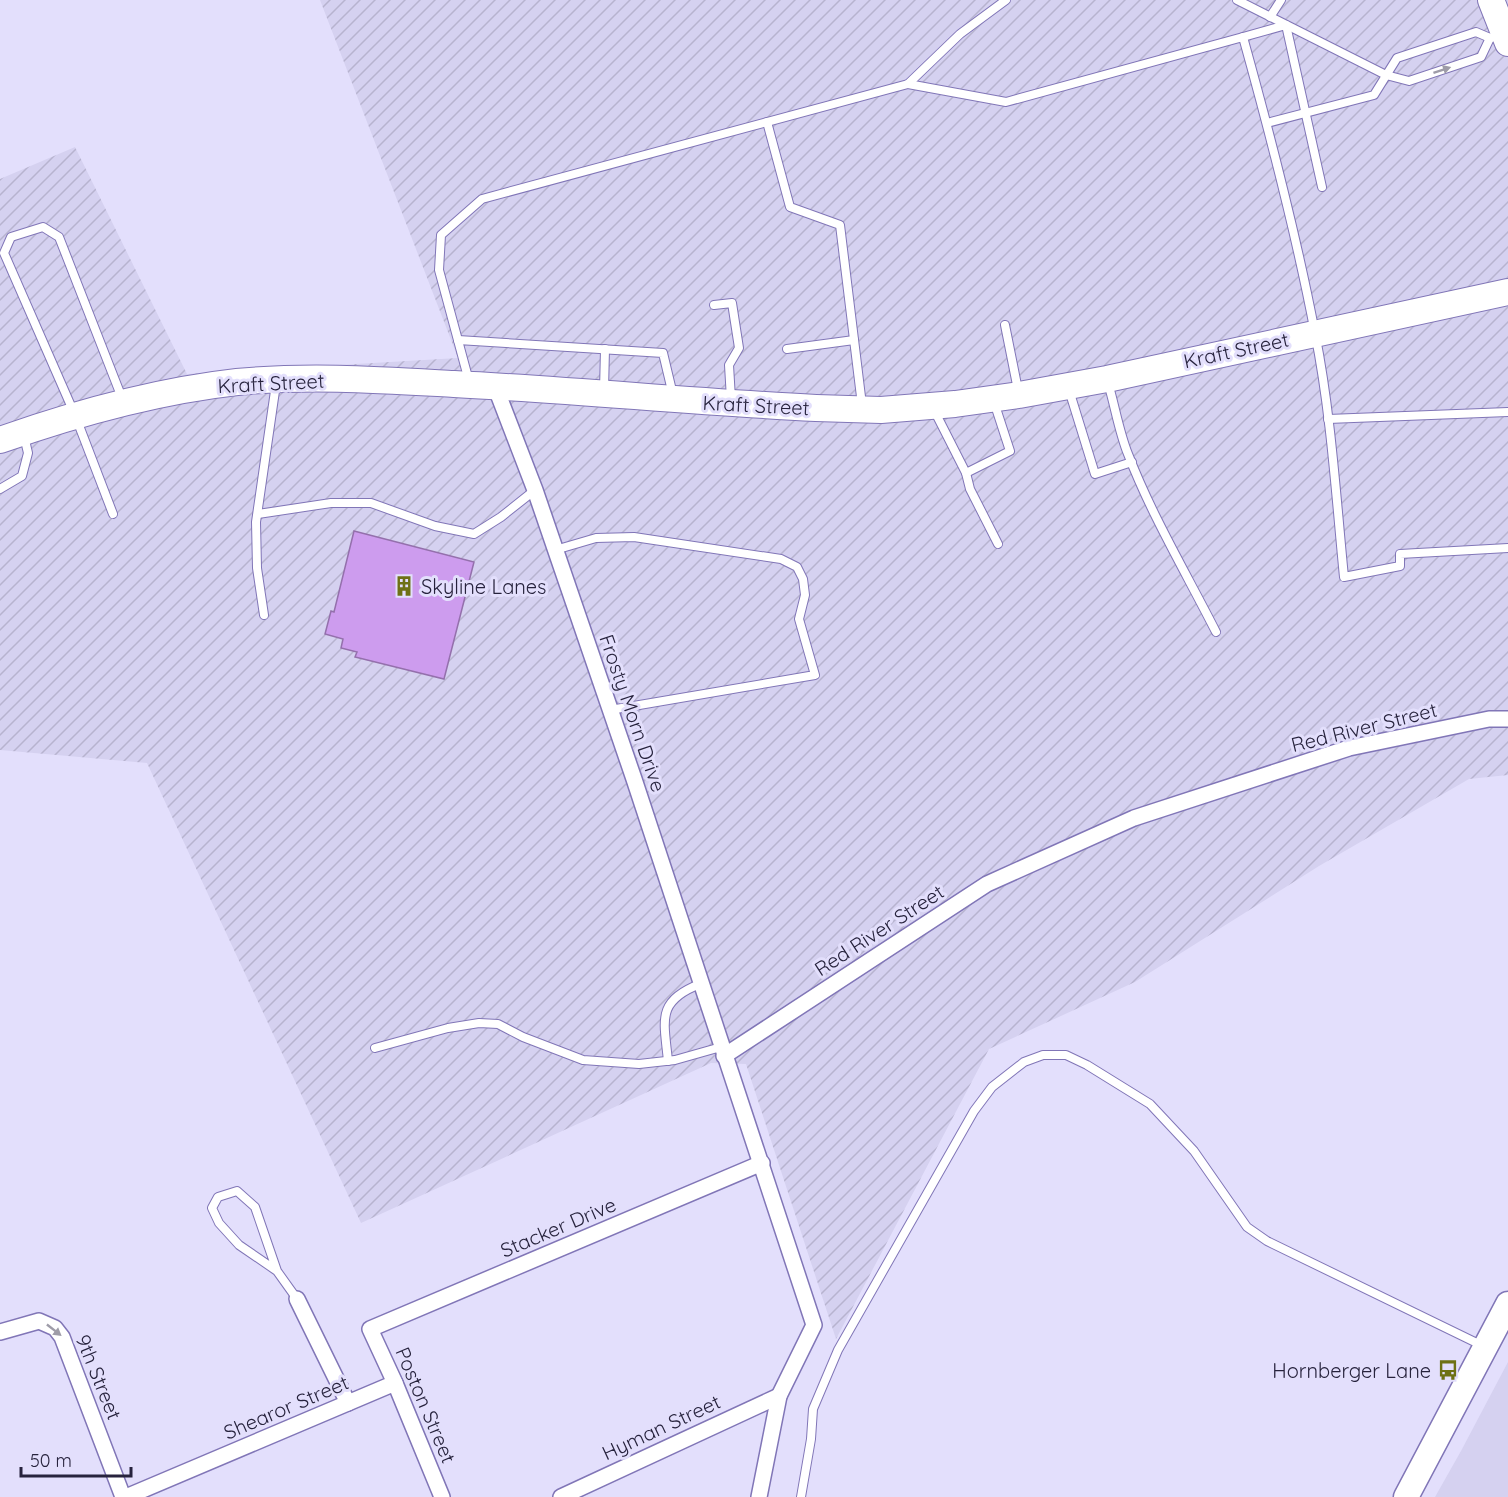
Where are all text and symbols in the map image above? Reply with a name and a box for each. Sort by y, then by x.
one-way arrow [1433,65,1451,75]
street label: Kraft Street [1181,327,1291,373]
street label: Kraft Street [217,368,325,398]
street label: Kraft Street [702,390,810,420]
building icon: Skyline Lanes [392,574,416,598]
place label: Skyline Lanes [421,574,547,599]
street label: Frosty Morn Drive [594,631,672,795]
street label: Red River Street [1288,697,1440,757]
street label: Red River Street [810,879,949,981]
street label: Stacker Drive [496,1191,620,1263]
one-way arrow [46,1324,62,1337]
street label: 9th Street [71,1331,127,1423]
street label: Poston Street [390,1343,462,1467]
place label: Hornberger Lane [1272,1358,1431,1383]
bus stop icon: Hornberger Lane [1436,1358,1460,1382]
street label: Shearor Street [220,1369,352,1445]
street label: Hyman Street [598,1389,724,1465]
scale bar [21,1440,130,1478]
text: 50 m [30,1449,72,1472]

